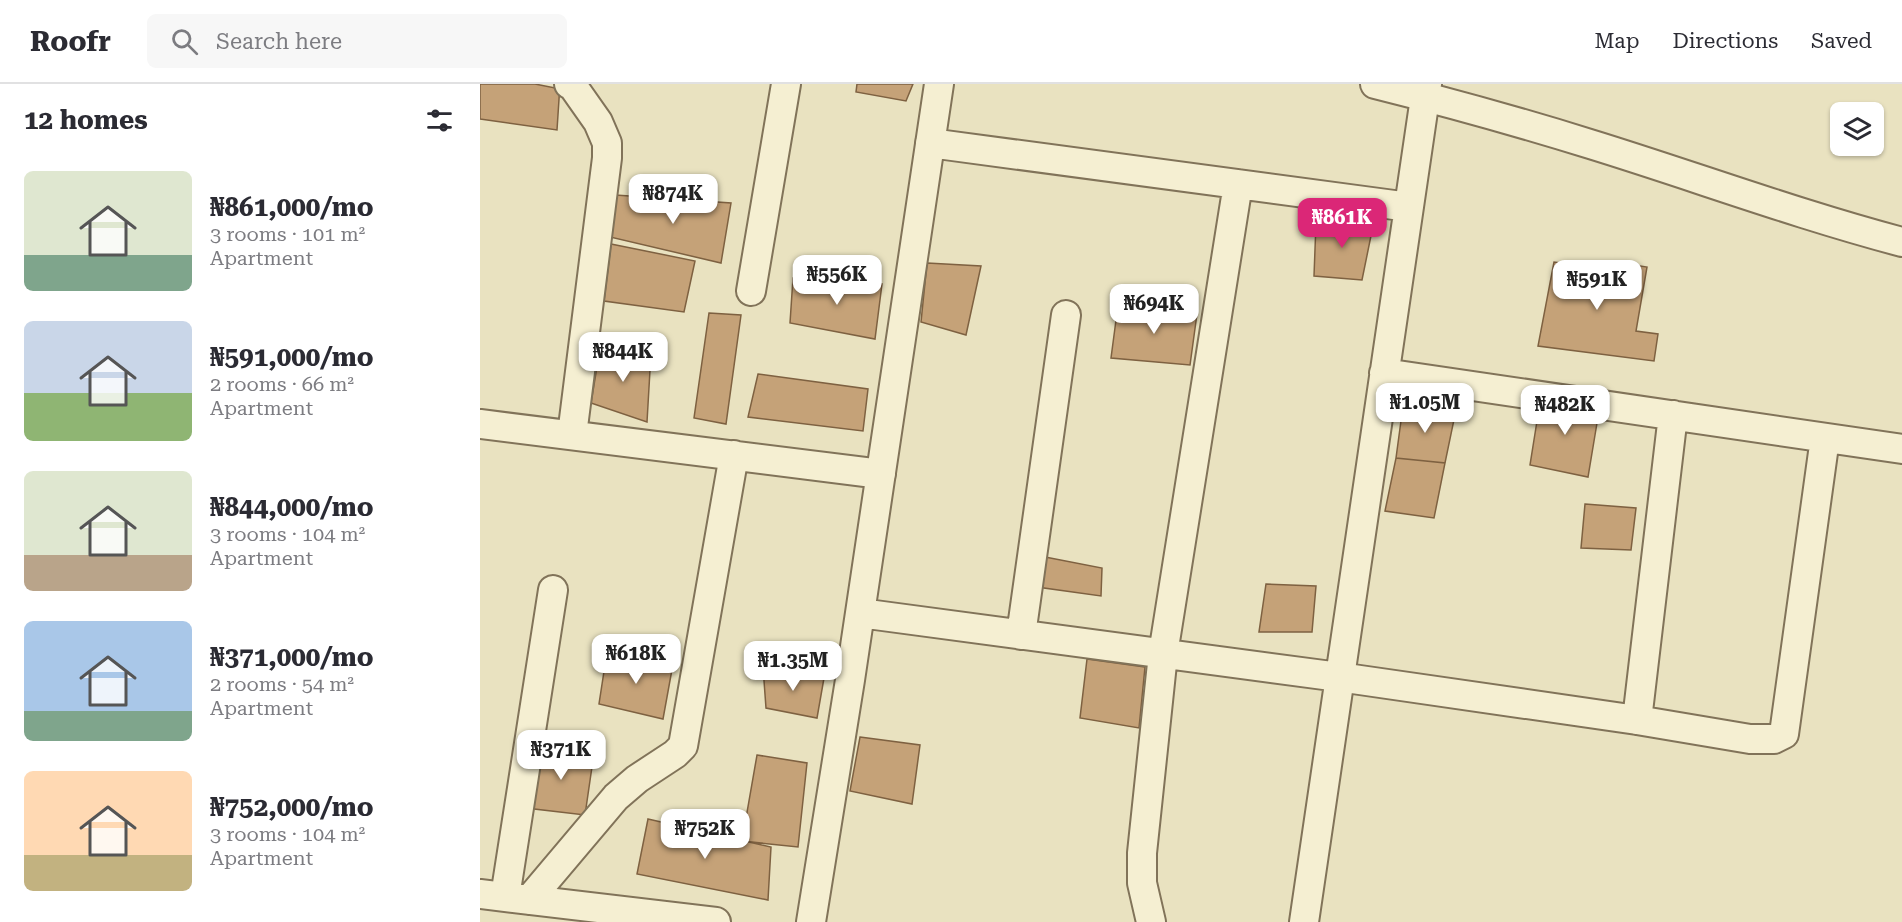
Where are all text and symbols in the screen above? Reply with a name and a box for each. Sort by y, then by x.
search box [147,14,567,68]
text: Roofr [30,25,111,58]
icon: search [168,25,201,58]
text: Search here [216,29,342,54]
text: Map [1595,29,1639,53]
text: Directions [1672,29,1778,53]
text: Saved [1811,29,1872,53]
map controls [1830,102,1884,156]
button: layers [1830,102,1884,156]
icon: filters [423,104,456,137]
text: 12 homes [24,105,148,135]
pin: ₦874K [631,174,715,225]
text: ₦874K [643,181,703,205]
text: ₦861,000/mo [210,192,374,222]
icon: home [72,195,144,267]
pin: ₦861K [1300,198,1384,249]
text: ₦861K [1312,205,1372,229]
text: 3 rooms · 101 m² [210,222,365,246]
text: Apartment [210,246,313,270]
pin: ₦556K [795,255,879,306]
pin: ₦591K [1555,260,1639,311]
text: ₦556K [807,262,867,286]
text: ₦591K [1567,267,1627,291]
pin: ₦694K [1112,284,1196,335]
text: ₦694K [1124,291,1184,315]
pin: ₦844K [581,332,665,383]
text: ₦844K [593,339,653,363]
text: ₦591,000/mo [210,342,374,372]
icon: home [72,345,144,417]
text: 2 rooms · 66 m² [210,372,354,396]
pin: ₦1.05M [1376,383,1474,434]
pin: ₦482K [1523,385,1607,436]
text: ₦1.05M [1390,390,1460,414]
text: ₦482K [1535,392,1595,416]
text: Apartment [210,396,313,420]
text: ₦844,000/mo [210,492,374,522]
icon: home [72,495,144,567]
text: 3 rooms · 104 m² [210,522,365,546]
text: Apartment [210,546,313,570]
pin: ₦618K [594,634,678,685]
text: ₦618K [606,641,666,665]
pin: ₦1.35M [744,641,842,692]
text: ₦371,000/mo [210,642,374,672]
icon: home [72,645,144,717]
text: ₦1.35M [758,648,828,672]
text: 2 rooms · 54 m² [210,672,354,696]
text: Apartment [210,696,313,720]
pin: ₦371K [519,730,603,781]
text: ₦371K [531,737,591,761]
text: ₦752,000/mo [210,792,374,822]
icon: home [72,795,144,867]
pin: ₦752K [663,809,747,860]
text: ₦752K [675,816,735,840]
text: 3 rooms · 104 m² [210,822,365,846]
text: Apartment [210,846,313,870]

